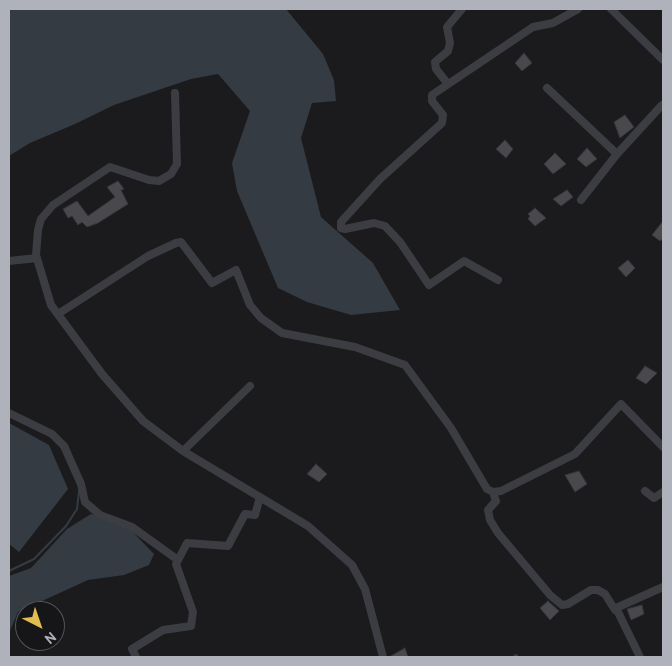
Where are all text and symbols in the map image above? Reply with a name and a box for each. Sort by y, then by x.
north arrow [15,601,65,651]
text: N [40,627,59,647]

